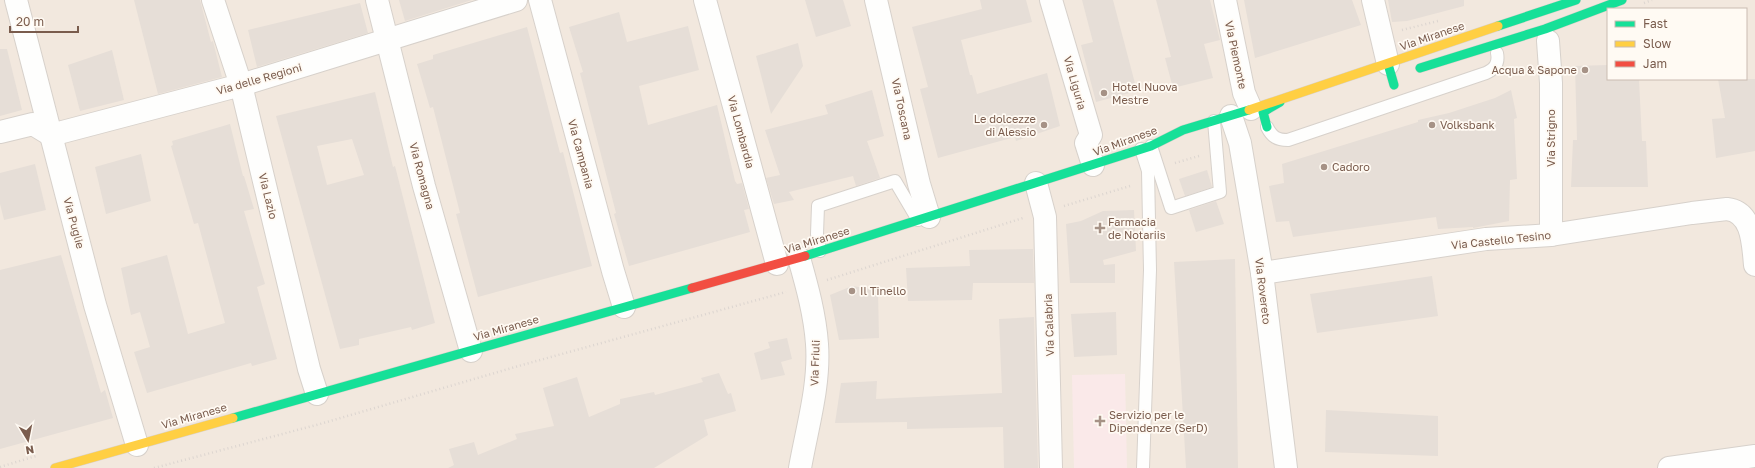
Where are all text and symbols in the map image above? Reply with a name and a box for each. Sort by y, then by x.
scale bar [10,8,78,34]
legend [1607,8,1747,80]
text: 20 m [16,14,44,29]
text: Fast [1643,16,1668,31]
street label: Via Miranese [1398,18,1466,53]
street label: Via Piemonte [1223,20,1250,90]
text: Slow [1643,36,1671,51]
street label: Via Liguria [1062,54,1089,111]
text: Jam [1643,56,1667,71]
street label: Via delle Regioni [215,60,303,97]
place label: Acqua & Sapone [1491,63,1577,76]
marker: Acqua & Sapone [1580,65,1590,75]
street label: Via Toscana [890,77,915,141]
place label: Hotel Nuova Mestre [1112,80,1177,106]
marker: Hotel Nuova Mestre [1099,88,1109,98]
street label: Via Lombardia [726,94,757,170]
street label: Via Strigno [1544,109,1557,167]
place label: Le dolcezze di Alessio [974,112,1036,138]
street label: Via Campania [566,118,597,190]
place label: Volksbank [1440,118,1495,131]
marker: Le dolcezze di Alessio [1039,120,1049,130]
marker: Volksbank [1427,120,1437,130]
street label: Via Miranese [1091,123,1159,158]
street label: Via Romagna [407,141,438,211]
place label: Cadoro [1332,160,1370,173]
marker: Cadoro [1319,162,1329,172]
street label: Via Lazio [256,171,281,221]
street label: Via Puglie [61,196,88,250]
place label: Farmacia de Notariis [1108,215,1166,241]
street label: Via Miranese [783,223,851,256]
marker: Farmacia de Notariis [1095,223,1105,233]
street label: Via Castello Tesino [1450,228,1552,251]
street label: Via Rovereto [1253,257,1274,325]
place label: Il Tinello [860,284,907,297]
marker: Il Tinello [847,286,857,296]
street label: Via Calabria [1041,293,1056,357]
street label: Via Miranese [472,312,540,343]
street label: Via Friuli [807,340,822,386]
street label: Via Miranese [160,400,228,431]
place label: Servizio per le Dipendenze (SerD) [1109,408,1208,434]
marker: Servizio per le Dipendenze (SerD) [1094,415,1106,427]
north arrow [8,420,48,460]
text: N [25,443,35,457]

